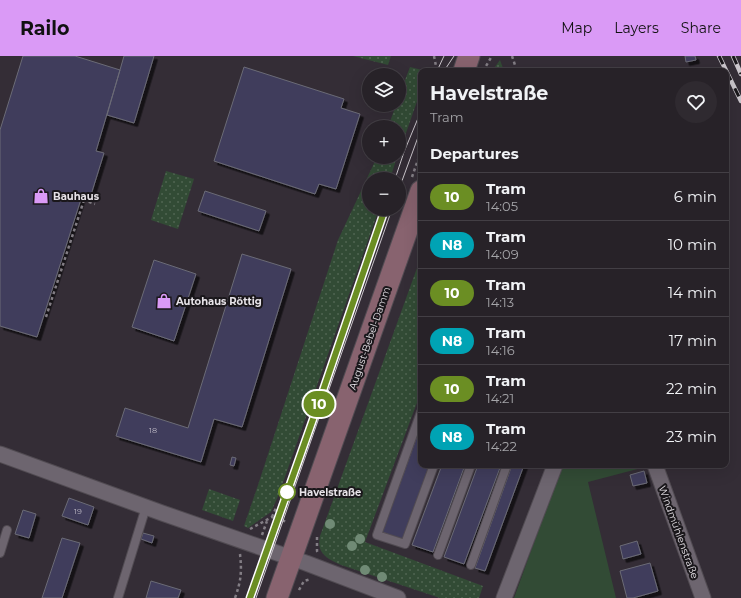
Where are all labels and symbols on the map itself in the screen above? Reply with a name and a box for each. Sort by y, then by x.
shop icon: Bauhaus [32,187,50,205]
place label: Bauhaus [53,190,100,203]
street label: August-Bebel-Damm [346,285,393,391]
shop icon: Autohaus Röttig [155,292,173,310]
place label: Autohaus Röttig [175,295,262,308]
line badge: 10 [301,391,337,417]
house number: 18 [149,425,157,435]
marker: Havelstraße [278,483,296,501]
street label: Windmühlenstraße [656,484,701,580]
place label: Havelstraße [299,486,361,499]
house number: 19 [74,506,82,516]

